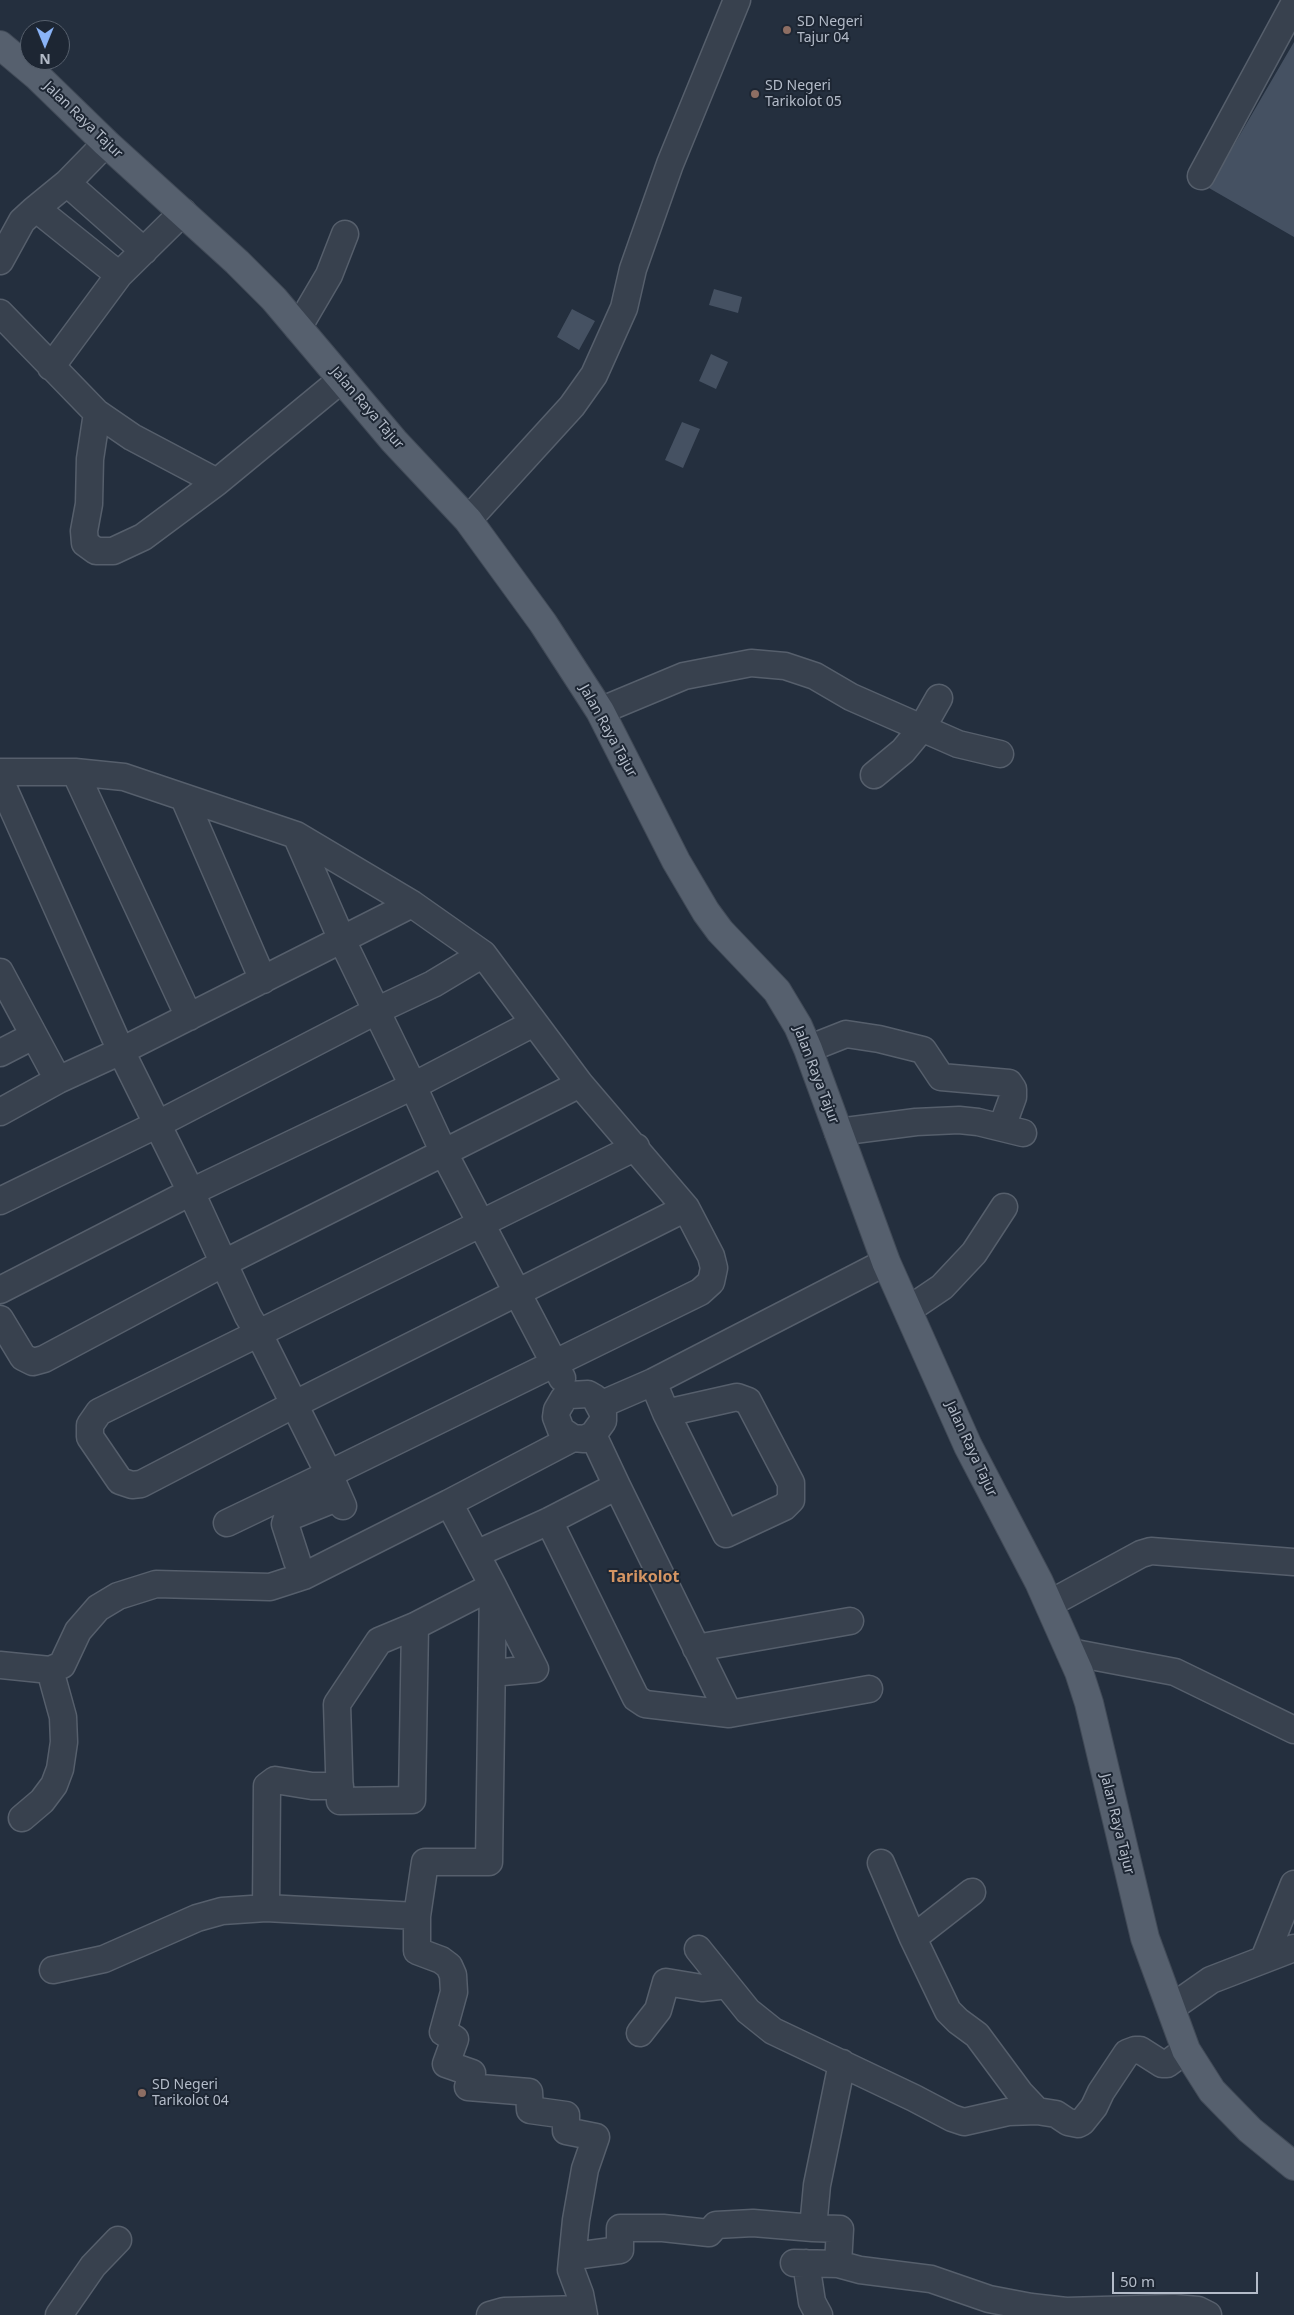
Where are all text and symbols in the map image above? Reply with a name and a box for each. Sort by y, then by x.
place label: SD Negeri Tajur 04 [797,14,863,46]
north arrow [20,20,70,70]
marker: SD Negeri Tajur 04 [781,24,793,36]
text: N [39,50,51,69]
street label: Jalan Raya Tajur [40,78,126,162]
place label: SD Negeri Tarikolot 05 [765,78,842,110]
marker: SD Negeri Tarikolot 05 [749,88,761,100]
street label: Jalan Raya Tajur [327,364,407,452]
street label: Jalan Raya Tajur [576,682,640,780]
street label: Jalan Raya Tajur [790,1024,842,1126]
street label: Jalan Raya Tajur [942,1399,1000,1499]
district label: Tarikolot [608,1567,680,1587]
street label: Jalan Raya Tajur [1096,1772,1138,1876]
place label: SD Negeri Tarikolot 04 [152,2077,229,2110]
marker: SD Negeri Tarikolot 04 [136,2087,148,2099]
scale bar [1114,2262,1260,2294]
text: 50 m [1120,2271,1155,2291]

